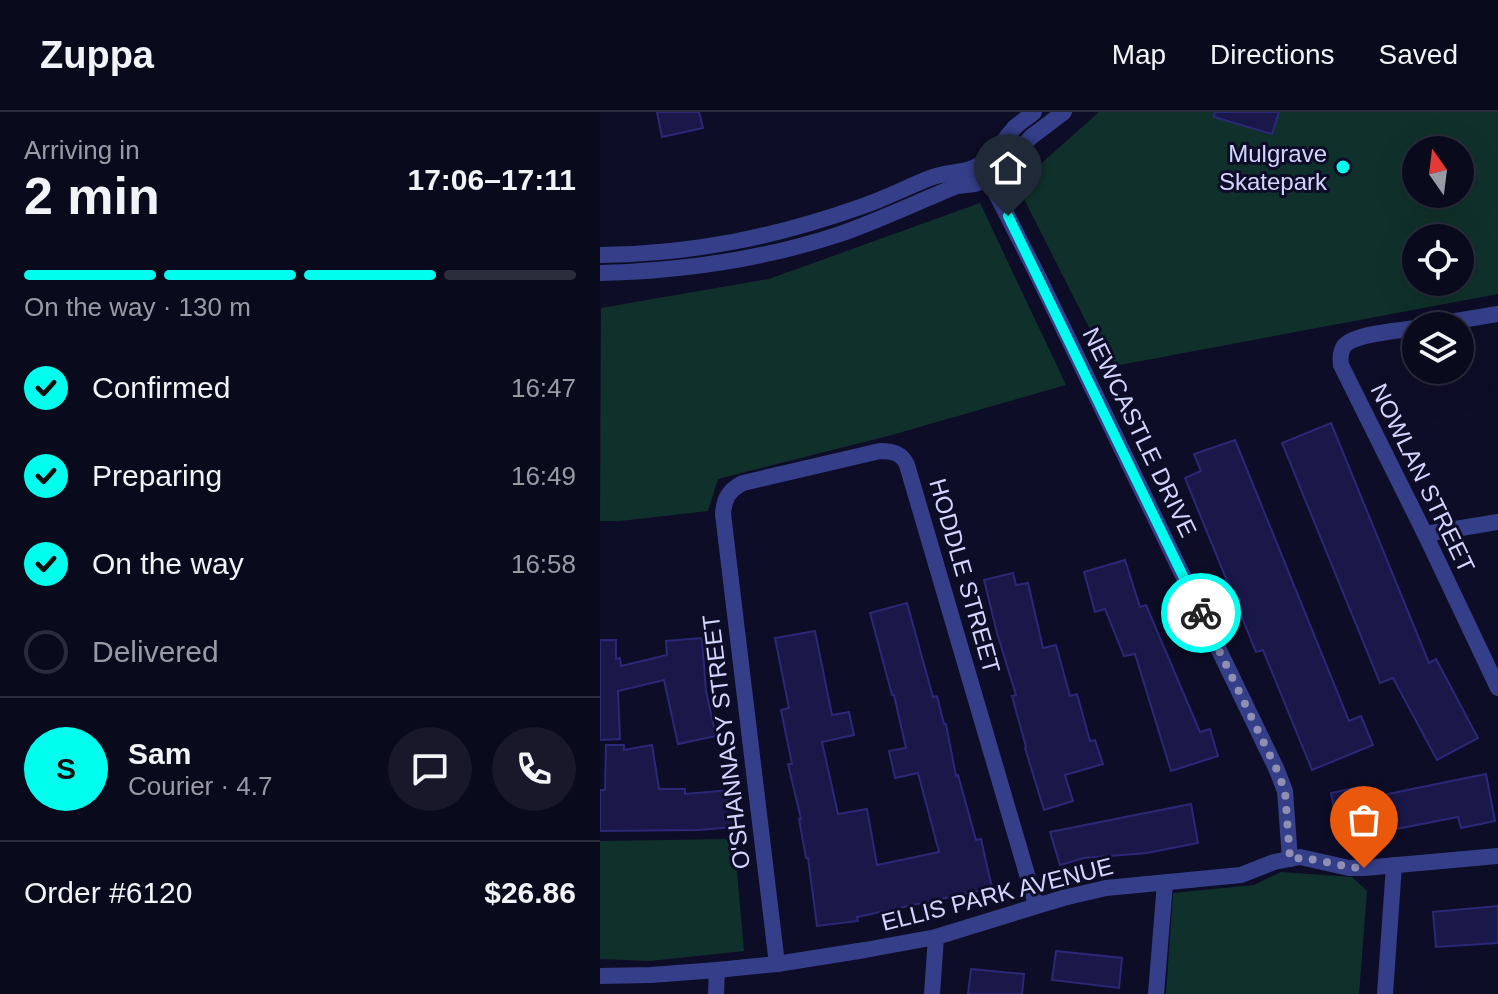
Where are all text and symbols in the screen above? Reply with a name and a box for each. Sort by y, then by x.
text: Zuppa [40,34,154,76]
text: Map [1112,39,1166,70]
text: Directions [1210,39,1335,70]
text: Saved [1379,39,1458,70]
pin [974,134,1042,216]
text: Arriving in [24,135,140,165]
north arrow [1402,136,1474,208]
map controls [1402,136,1474,384]
place label: Mulgrave Skatepark [1219,140,1328,195]
icon: home [986,146,1030,190]
marker: Mulgrave Skatepark [1334,158,1352,176]
text: 17:06–17:11 [408,163,576,196]
text: 2 min [24,167,160,225]
button: locate [1402,224,1474,296]
text: On the way · 130 m [24,292,251,322]
button: layers [1402,312,1474,384]
street label: NEWCASTLE DRIVE [1078,323,1202,541]
icon: check [24,366,68,410]
text: Confirmed [92,371,230,404]
text: 16:47 [511,373,576,403]
street label: NOWLAN STREET [1366,379,1481,577]
icon: check [24,454,68,498]
text: Preparing [92,459,222,492]
text: 16:49 [511,461,576,491]
street label: HODDLE STREET [924,475,1006,677]
icon: check [24,542,68,586]
text: On the way [92,547,244,580]
text: 16:58 [511,549,576,579]
courier [1161,573,1241,653]
icon: bike [1179,591,1223,635]
street label: O'SHANNASY STREET [697,613,755,871]
text: Delivered [92,635,219,668]
button: chat [388,727,472,811]
button: phone [492,727,576,811]
text: Sam [128,737,191,770]
text: S [56,752,76,785]
text: Courier · 4.7 [128,771,273,801]
pin [1330,786,1398,868]
icon: bag [1342,798,1386,842]
street label: ELLIS PARK AVENUE [878,852,1116,936]
text: Order #6120 [24,876,192,909]
text: $26.86 [484,876,576,909]

